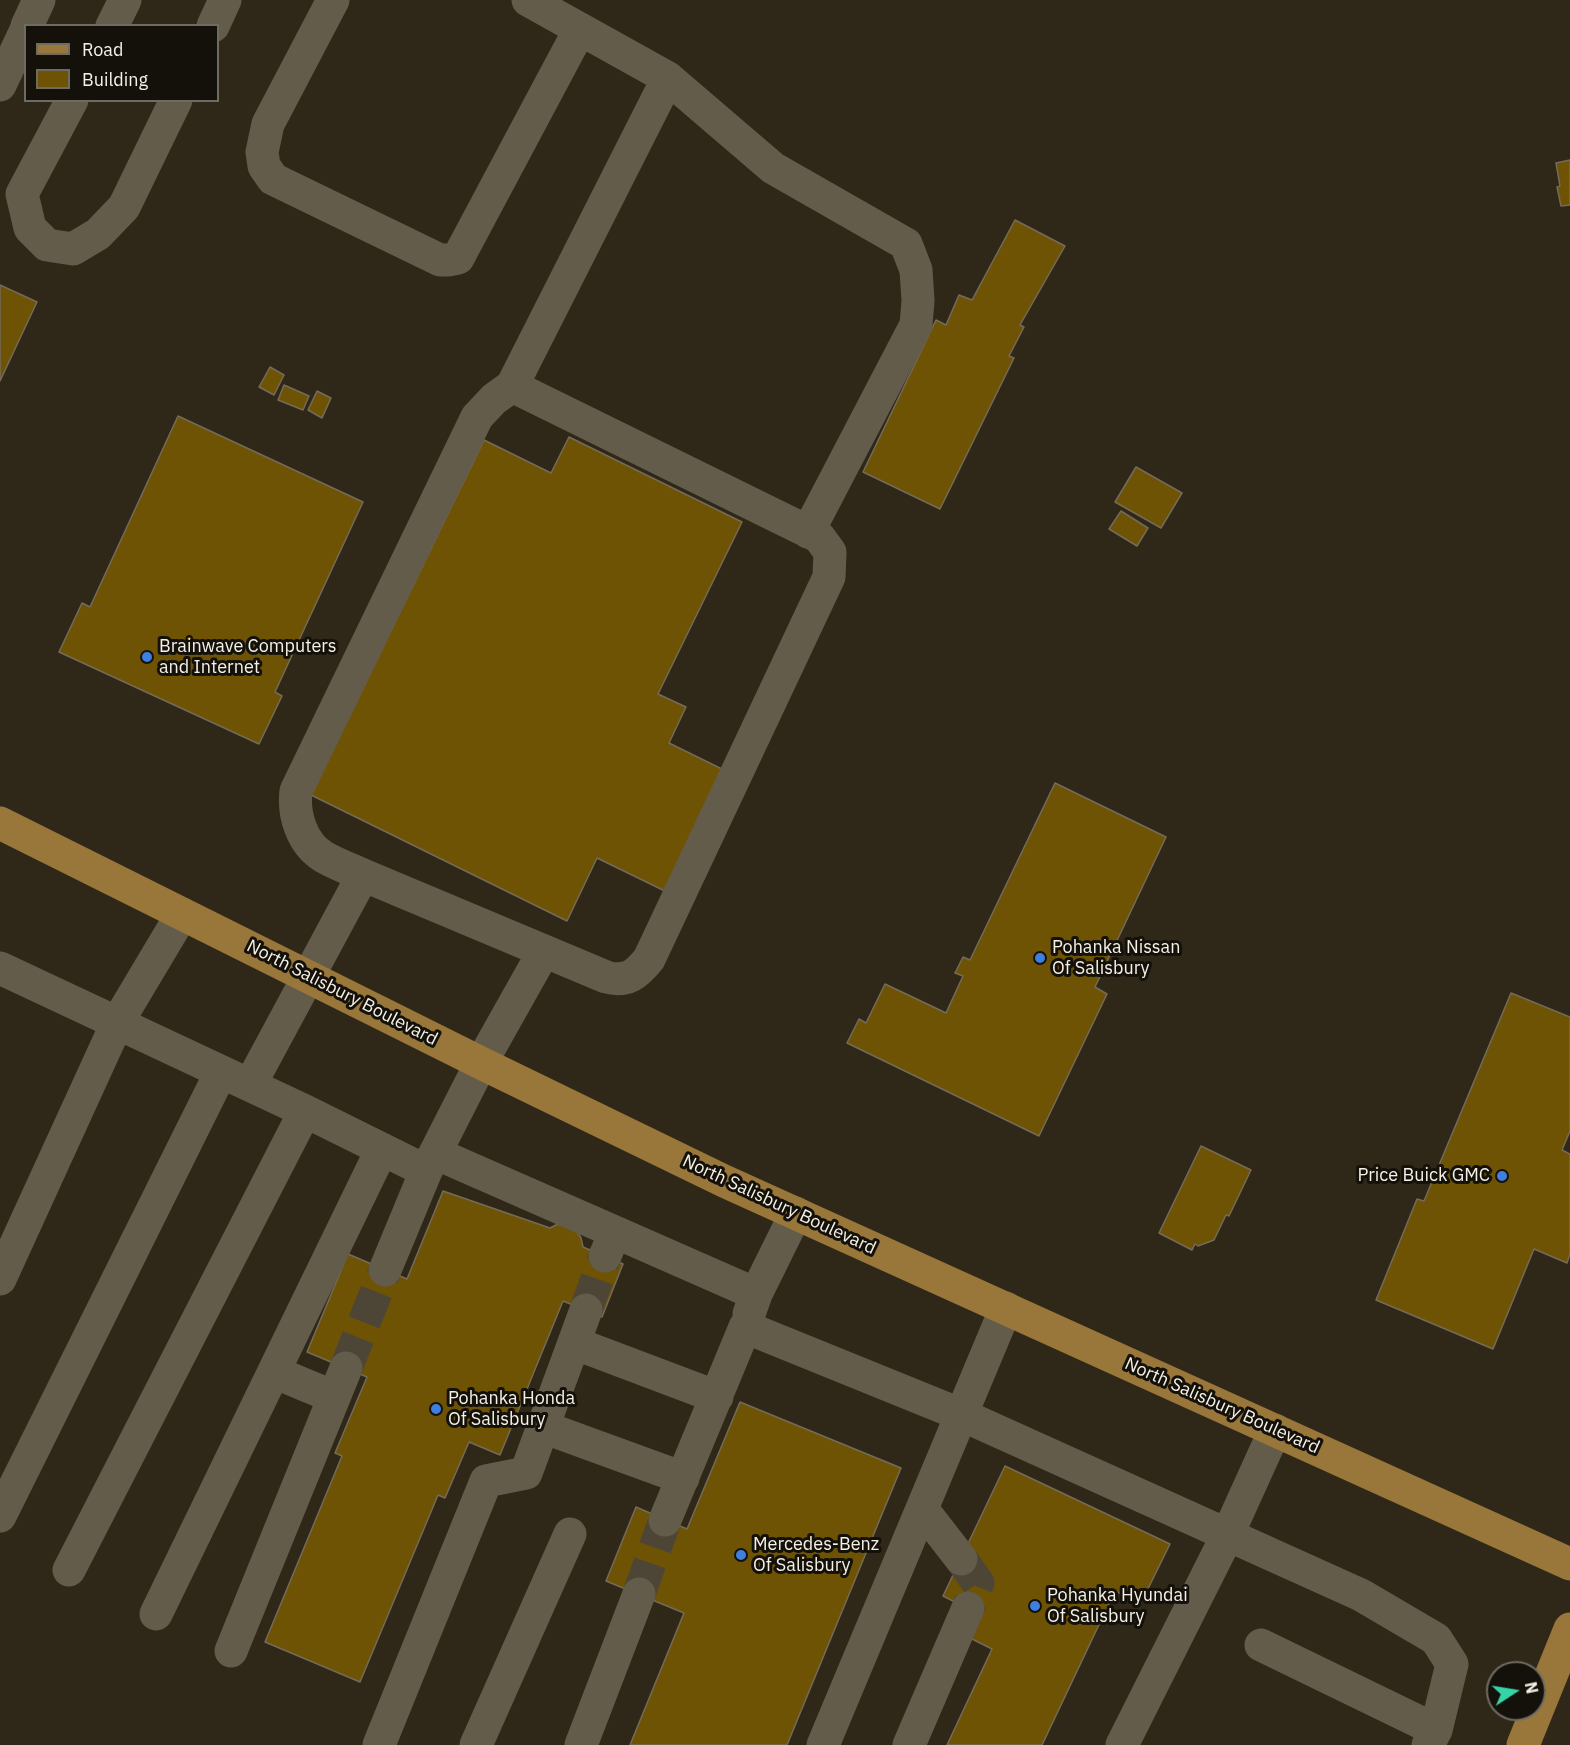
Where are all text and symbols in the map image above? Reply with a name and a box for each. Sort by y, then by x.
legend [24,24,219,102]
text: Road [82,38,123,61]
text: Building [82,68,148,91]
place label: Brainwave Computers and Internet [159,636,337,678]
marker: Brainwave Computers and Internet [140,650,154,664]
street label: North Salisbury Boulevard [243,935,441,1051]
place label: Pohanka Nissan Of Salisbury [1052,937,1180,980]
marker: Pohanka Nissan Of Salisbury [1033,951,1047,965]
street label: North Salisbury Boulevard [679,1151,879,1259]
place label: Price Buick GMC [1358,1165,1490,1187]
marker: Price Buick GMC [1495,1169,1509,1183]
street label: North Salisbury Boulevard [1121,1353,1323,1459]
place label: Pohanka Honda Of Salisbury [448,1388,575,1430]
marker: Pohanka Honda Of Salisbury [429,1402,443,1416]
place label: Mercedes-Benz Of Salisbury [753,1534,879,1576]
marker: Mercedes-Benz Of Salisbury [734,1548,748,1562]
place label: Pohanka Hyundai Of Salisbury [1047,1585,1188,1628]
marker: Pohanka Hyundai Of Salisbury [1028,1599,1042,1613]
north arrow [1486,1661,1546,1721]
text: N [1521,1680,1543,1695]

